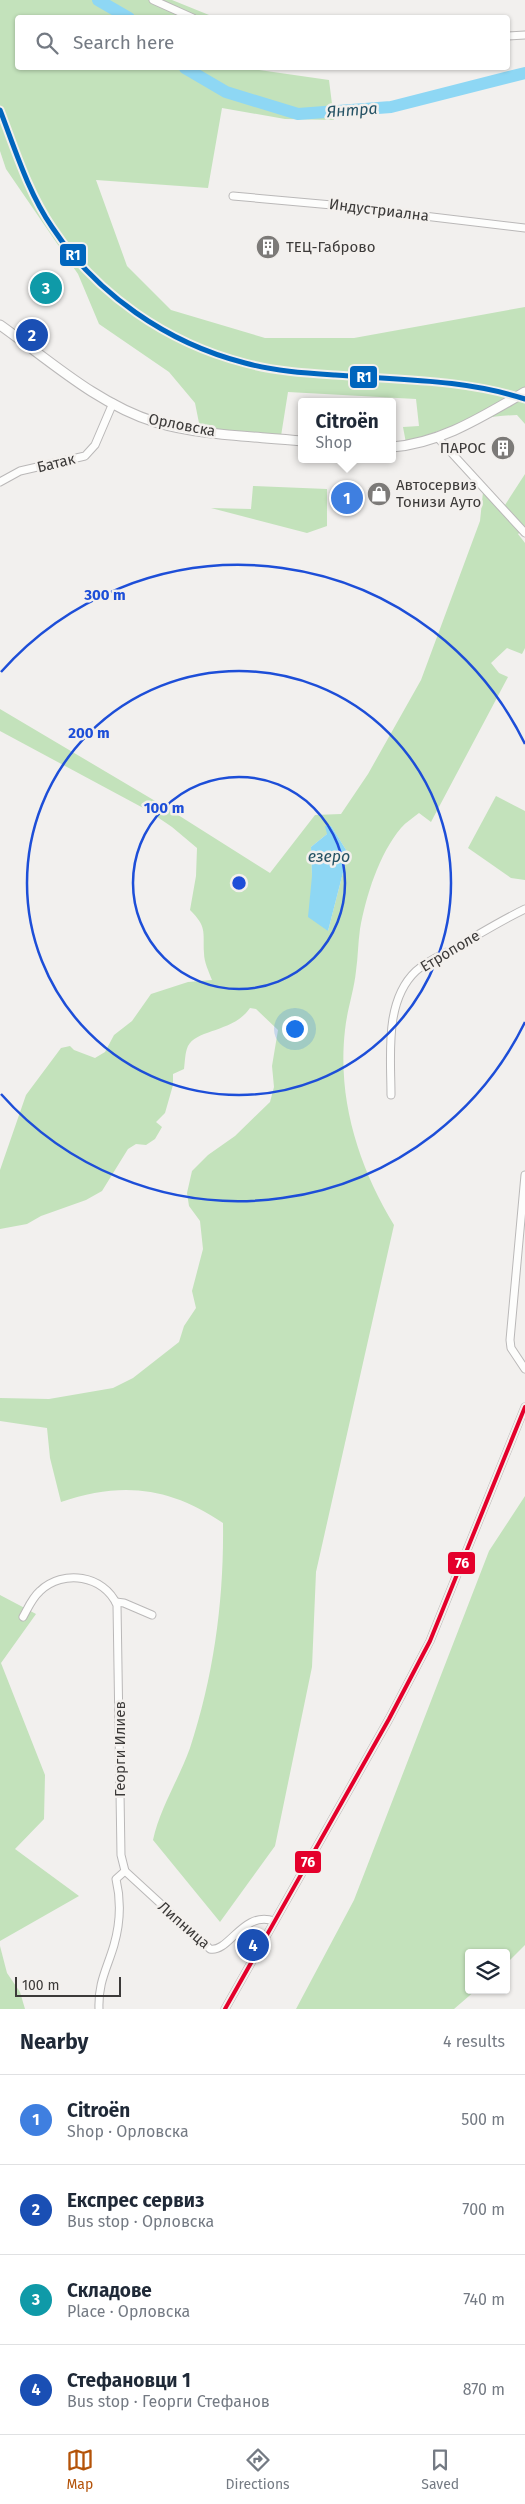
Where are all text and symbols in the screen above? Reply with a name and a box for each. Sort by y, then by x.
search box [15,15,510,70]
icon: search [33,29,61,57]
text: Search here [73,31,174,54]
water label: Янтра [325,99,378,121]
street label: Индустриална [328,195,430,225]
building icon: ТЕЦ-Габрово [255,234,281,260]
place label: ТЕЦ-Габрово [286,238,375,256]
line badge: R1 [59,243,87,267]
text: R1 [66,247,80,264]
pin: 3 [30,269,62,307]
pin: 2 [16,316,48,354]
line badge: R1 [349,365,378,389]
text: R1 [357,369,371,386]
popup [298,398,396,463]
street label: Орловска [147,410,217,440]
text: Citroën [315,410,379,433]
text: Shop [315,433,352,452]
building icon: ПАРОС [490,435,516,461]
place label: ПАРОС [440,439,487,457]
street label: Батак [35,450,77,476]
place label: Автосервиз Тонизи Ауто [396,476,481,511]
pin: 1 [331,479,363,517]
shop icon: Автосервиз Тонизи Ауто [366,481,392,507]
text: 300 m [83,586,126,604]
text: 200 m [68,724,110,742]
text: 100 m [144,799,184,817]
water label: езеро [308,847,350,866]
centre of rings [230,874,248,892]
street label: Етрополе [417,926,483,976]
your location [282,1016,308,1042]
line badge: 76 [447,1551,476,1575]
text: 76 [455,1555,469,1572]
street label: Георги Илиев [111,1701,129,1797]
line badge: 76 [294,1850,322,1874]
text: 76 [301,1854,315,1871]
street label: Липница [154,1898,214,1952]
pin: 4 [237,1926,269,1964]
map controls [465,1949,510,1994]
button: layers [465,1949,510,1994]
scale bar [15,1974,121,1997]
text: 100 m [22,1977,59,1994]
text: Nearby [20,2029,88,2055]
text: 4 results [443,2032,505,2051]
text: Citroën [67,2099,130,2122]
text: 1 [32,2110,40,2129]
text: 500 m [461,2110,505,2129]
text: Shop · Орловска [67,2122,189,2141]
text: Експрес сервиз [67,2189,204,2212]
text: 2 [32,2200,40,2219]
text: 700 m [462,2200,505,2219]
text: Bus stop · Орловска [67,2212,214,2231]
text: Складове [67,2279,152,2302]
text: 3 [32,2290,40,2309]
text: 740 m [463,2290,505,2309]
text: Place · Орловска [67,2302,190,2321]
text: Стефановци 1 [67,2369,191,2392]
text: 4 [31,2380,41,2399]
text: 870 m [463,2380,505,2399]
text: Bus stop · Георги Стефанов [67,2392,270,2411]
tab: Map [66,2446,94,2493]
tab: Directions [225,2446,290,2493]
tab: Saved [421,2446,459,2493]

